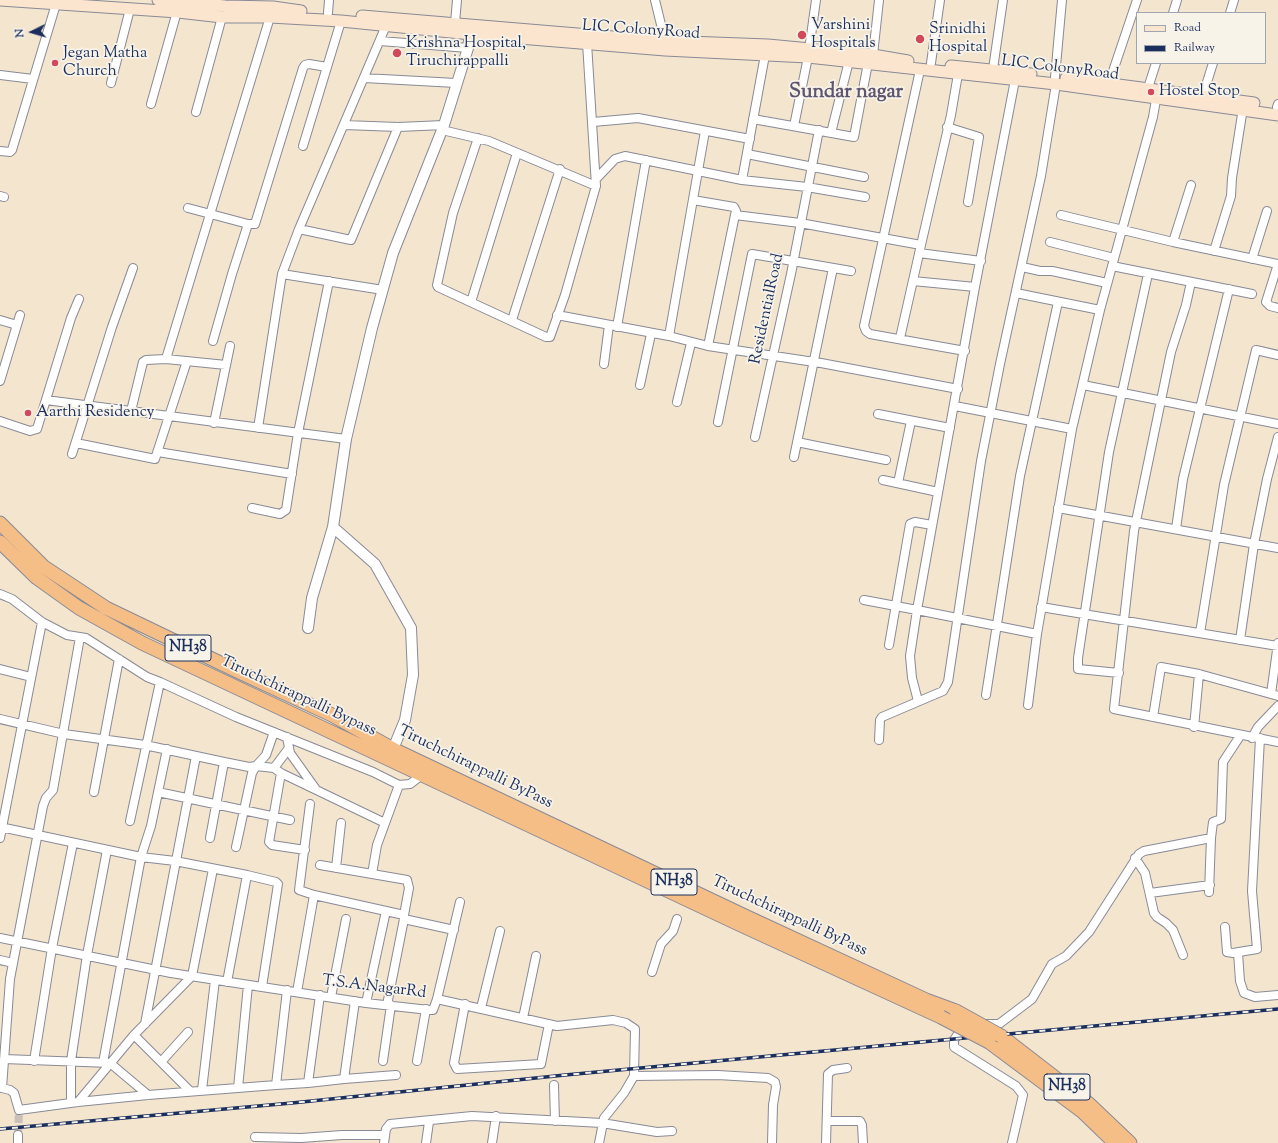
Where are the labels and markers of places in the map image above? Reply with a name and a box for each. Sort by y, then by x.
place label: Varshini Hospitals [811,16,876,54]
place label: Srinidhi Hospital [929,20,987,58]
marker: Varshini Hospitals [796,29,808,41]
marker: Srinidhi Hospital [914,33,926,45]
place label: Krishna Hospital, Tiruchirappalli [406,34,526,72]
place label: Jegan Matha Church [63,44,147,82]
marker: Krishna Hospital, Tiruchirappalli [391,47,403,59]
marker: Jegan Matha Church [50,58,60,68]
place label: Hostel Stop [1159,82,1240,102]
marker: Hostel Stop [1146,87,1156,97]
place label: Aarthi Residency [36,403,155,423]
marker: Aarthi Residency [23,408,33,418]

